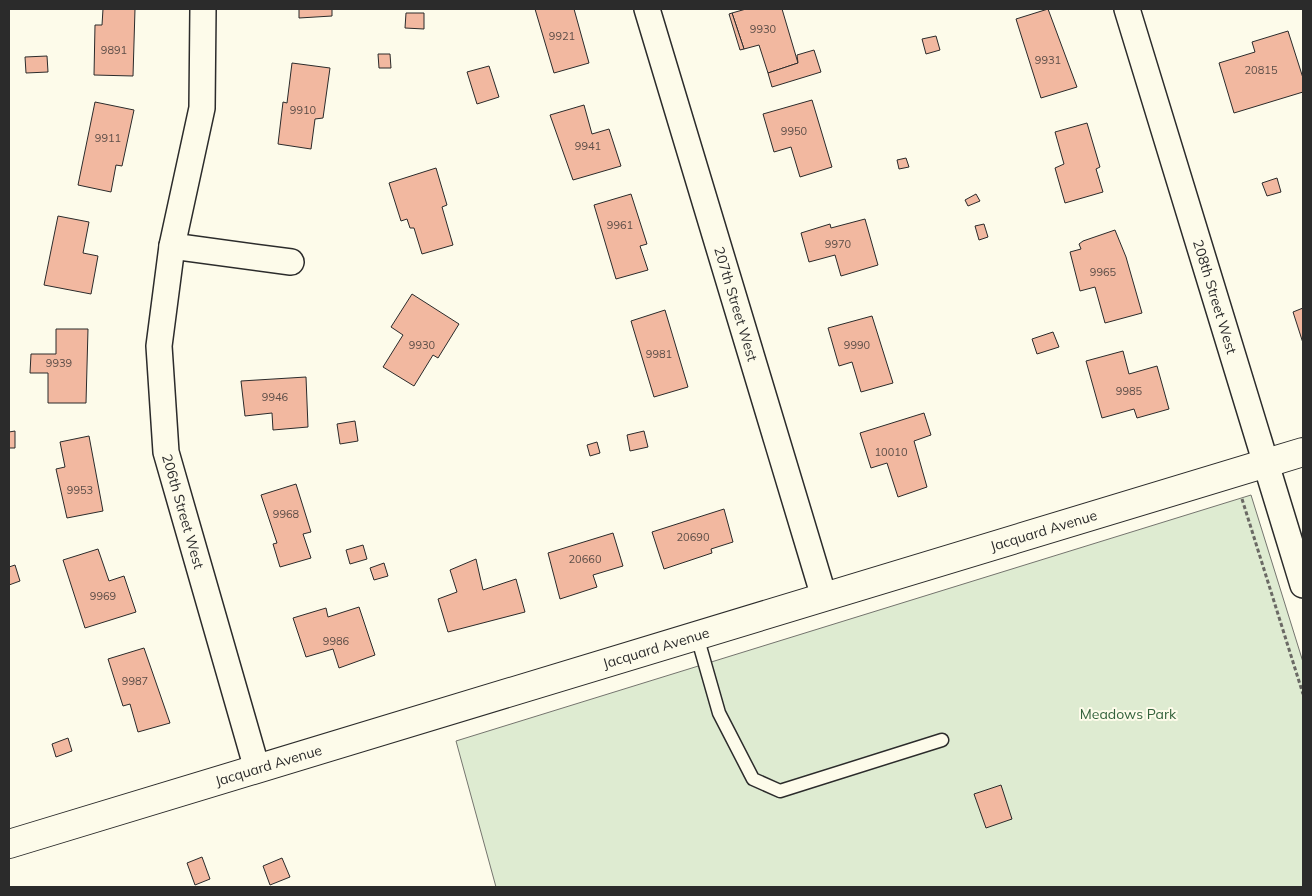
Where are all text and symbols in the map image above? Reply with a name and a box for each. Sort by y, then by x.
house number: 9930 [750,22,777,36]
house number: 9921 [549,29,575,43]
house number: 9891 [101,43,127,57]
house number: 9931 [1035,53,1061,67]
house number: 20815 [1245,63,1278,77]
house number: 9910 [290,103,317,117]
house number: 9950 [781,124,808,138]
house number: 9911 [95,131,121,145]
house number: 9941 [575,139,601,153]
house number: 9961 [607,218,633,232]
house number: 9970 [825,237,852,251]
street label: 208th Street West [1189,238,1241,356]
street label: 207th Street West [710,245,762,363]
house number: 9965 [1090,265,1117,279]
house number: 9930 [409,338,436,352]
house number: 9990 [844,338,871,352]
house number: 9981 [646,347,672,361]
house number: 9939 [46,356,72,370]
house number: 9985 [1116,384,1143,398]
house number: 9946 [262,390,289,404]
house number: 10010 [875,445,908,459]
street label: 206th Street West [158,452,208,571]
house number: 9953 [67,483,93,497]
street label: Jacquard Avenue [988,506,1099,555]
house number: 9968 [273,507,300,521]
house number: 20690 [677,530,710,544]
house number: 20660 [569,552,602,566]
house number: 9969 [90,589,116,603]
street label: Jacquard Avenue [600,623,711,673]
house number: 9986 [323,634,350,648]
house number: 9987 [122,674,148,688]
park label: Meadows Park [1080,705,1177,723]
street label: Jacquard Avenue [213,741,324,790]

